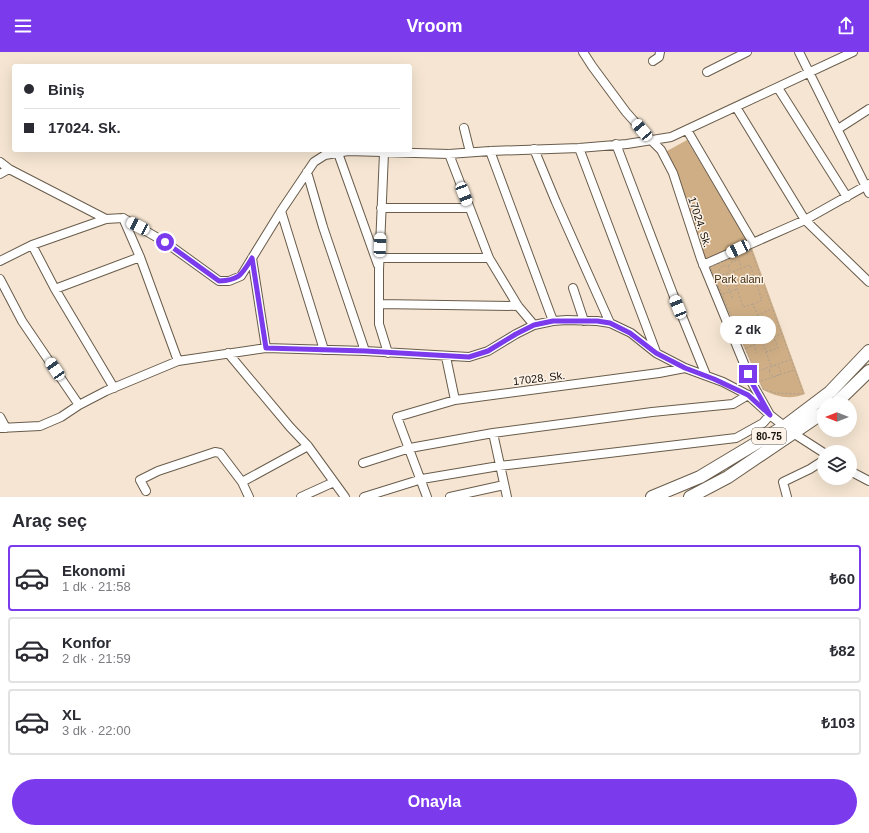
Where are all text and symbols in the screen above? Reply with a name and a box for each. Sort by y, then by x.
icon: menu [12,15,34,37]
icon: share [835,15,857,37]
text: Vroom [406,16,463,36]
text: Biniş [48,81,85,98]
car [630,117,654,143]
text: 17024. Sk. [48,119,121,136]
car [454,181,474,207]
street label: 17024. Sk. [686,195,714,249]
car [125,215,151,237]
route start [156,233,174,251]
car [374,233,386,257]
car [725,238,751,260]
park label: Park alanı [714,273,764,285]
car [668,294,688,320]
callout: 2 dk [720,316,776,344]
text: 2 dk [735,322,761,337]
car [43,356,67,382]
route end [739,365,757,383]
street label: 17028. Sk. [512,369,566,387]
north arrow [817,397,857,437]
map controls [817,397,857,485]
road number: 80-75 [752,428,786,444]
button: layers [817,445,857,485]
text: Araç seç [12,511,87,531]
icon: car [14,560,50,596]
text: Ekonomi [62,562,125,579]
text: ₺60 [830,570,855,587]
text: 1 dk · 21:58 [62,579,131,594]
icon: car [14,632,50,668]
text: Konfor [62,634,111,651]
text: ₺82 [830,642,855,659]
text: 2 dk · 21:59 [62,651,131,666]
icon: car [14,704,50,740]
text: XL [62,706,81,723]
text: ₺103 [821,714,855,731]
text: 3 dk · 22:00 [62,723,131,738]
button: Onayla [12,779,857,825]

